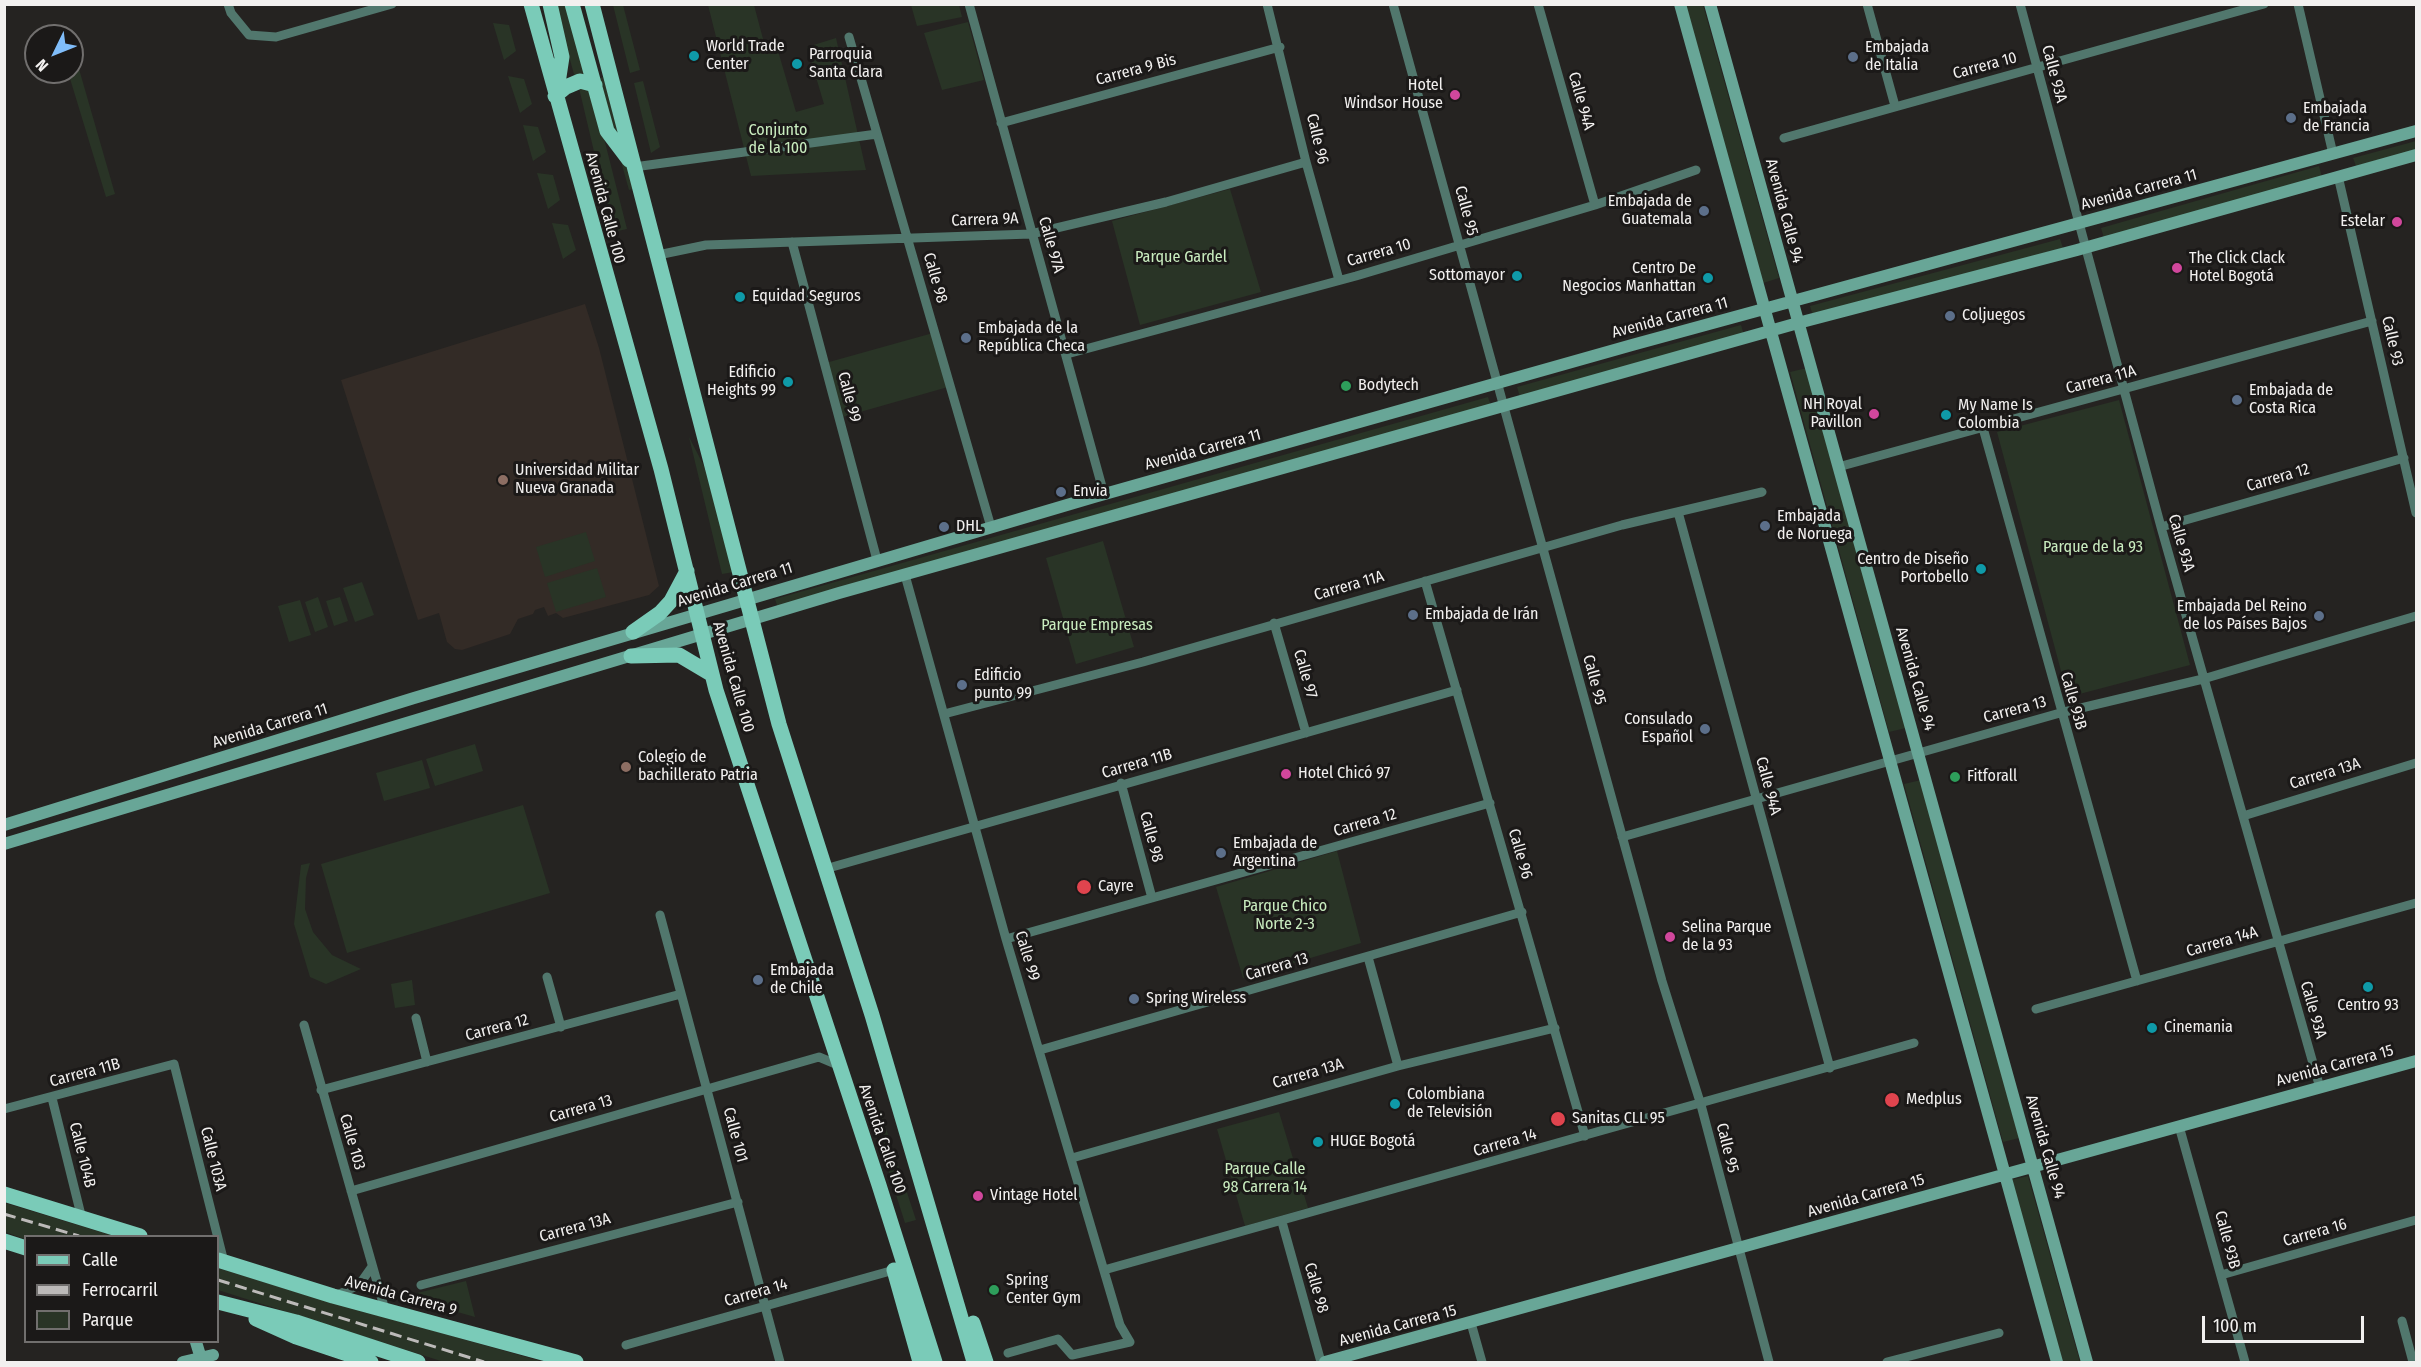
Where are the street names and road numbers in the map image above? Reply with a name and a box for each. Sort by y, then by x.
street label: Calle 93A [2037,43,2071,105]
street label: Carrera 10 [1951,48,2019,84]
street label: Carrera 9 Bis [1094,50,1178,90]
street label: Calle 94A [1564,70,1598,132]
street label: Calle 96 [1302,112,1332,166]
street label: Avenida Calle 100 [581,150,629,266]
street label: Avenida Calle 94 [1761,157,1807,265]
street label: Avenida Carrera 11 [2079,165,2199,215]
street label: Calle 95 [1450,184,1482,238]
street label: Carrera 9A [951,209,1019,231]
street label: Calle 97A [1034,215,1068,275]
street label: Carrera 10 [1345,235,1413,271]
street label: Calle 98 [919,251,951,305]
street label: Avenida Carrera 11 [1610,293,1730,343]
street label: Calle 93 [2377,314,2407,368]
street label: Carrera 11A [2064,361,2138,399]
street label: Calle 99 [833,370,865,424]
street label: Avenida Carrera 11 [1143,425,1263,475]
street label: Carrera 12 [2244,460,2312,496]
street label: Calle 93A [2164,512,2198,574]
street label: Avenida Carrera 11 [675,558,795,612]
street label: Carrera 11A [1312,567,1386,605]
street label: Avenida Calle 100 [708,619,758,735]
street label: Avenida Calle 94 [1891,625,1939,733]
street label: Calle 97 [1289,647,1321,701]
street label: Calle 95 [1578,653,1610,707]
street label: Calle 93B [2056,670,2090,732]
street label: Carrera 13 [1981,692,2049,728]
street label: Avenida Carrera 11 [210,699,330,753]
street label: Carrera 11B [1100,745,1174,783]
street label: Carrera 13A [2287,754,2363,794]
street label: Calle 94A [1751,755,1785,817]
street label: Carrera 12 [1331,805,1399,841]
street label: Calle 98 [1135,810,1167,864]
street label: Calle 96 [1504,827,1536,881]
street label: Carrera 14A [2184,923,2260,961]
street label: Calle 99 [1010,929,1044,983]
street label: Carrera 13 [1243,949,1311,985]
street label: Calle 93A [2296,979,2330,1041]
street label: Carrera 12 [463,1010,531,1046]
street label: Avenida Carrera 15 [2274,1041,2396,1091]
street label: Carrera 11B [48,1054,122,1092]
street label: Carrera 13A [1270,1055,1346,1093]
street label: Avenida Calle 100 [854,1082,910,1196]
street label: Carrera 13 [547,1091,615,1127]
street label: Avenida Calle 94 [2021,1093,2069,1201]
street label: Calle 101 [718,1105,752,1165]
street label: Calle 103 [335,1112,369,1172]
street label: Calle 104B [65,1120,99,1190]
street label: Calle 95 [1712,1121,1742,1175]
street label: Calle 103A [196,1125,230,1193]
street label: Carrera 14 [1471,1125,1539,1161]
street label: Avenida Carrera 15 [1805,1170,1927,1222]
street label: Carrera 13A [537,1209,613,1247]
street label: Calle 93B [2210,1209,2244,1271]
street label: Carrera 16 [2281,1215,2349,1251]
street label: Calle 98 [1300,1261,1332,1315]
street label: Avenida Carrera 9 [343,1272,459,1320]
street label: Carrera 14 [722,1275,790,1311]
street label: Avenida Carrera 15 [1337,1301,1459,1351]

